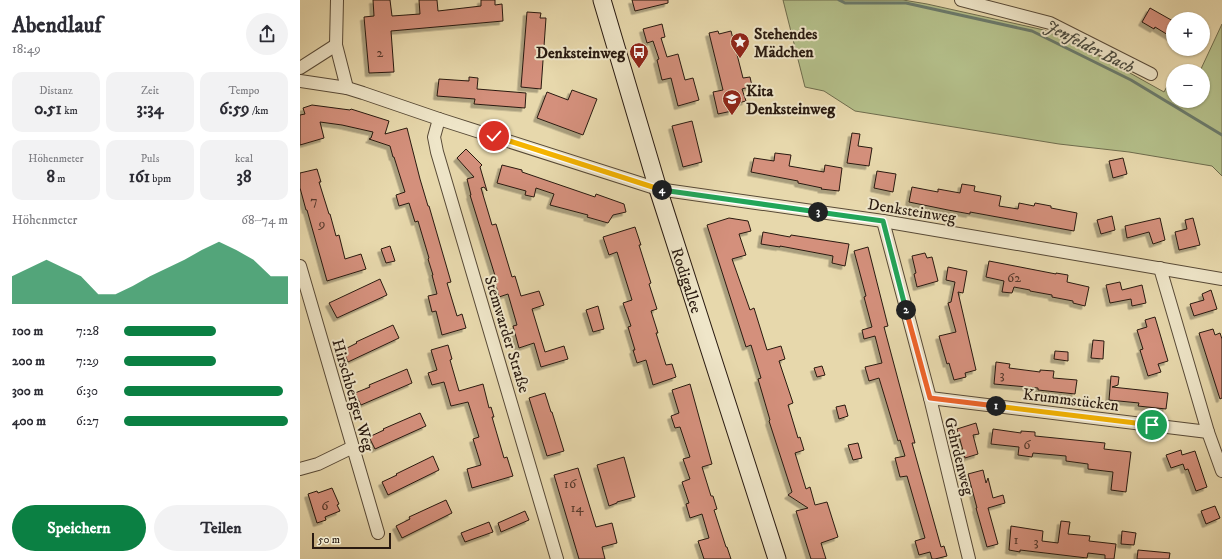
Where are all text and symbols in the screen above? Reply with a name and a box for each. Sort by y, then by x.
text: Abendlauf [12,12,101,39]
map controls [1166,12,1210,108]
button: + [1166,12,1210,56]
button: share [246,13,288,55]
water label: Jenfelder Bach [1041,15,1138,79]
place label: Stehendes Mädchen [754,24,818,62]
place icon: Stehendes Mädchen [729,31,751,59]
text: 18:49 [12,41,41,57]
bus stop icon: Denksteinweg [628,41,650,69]
place label: Denksteinweg [536,43,626,63]
house number: 2 [377,44,384,62]
button: − [1166,64,1210,108]
place label: Kita Denksteinweg [746,81,836,119]
text: Distanz [39,84,73,98]
text: Zeit [141,84,159,98]
text: Tempo [229,84,259,98]
school or university icon: Kita Denksteinweg [721,88,743,116]
text: 0.51 [34,98,62,120]
text: 3:34 [137,98,163,120]
text: 6:59 [219,98,250,120]
text: km [62,104,78,118]
text: /km [250,104,269,118]
pin [477,119,511,153]
icon: check [483,125,505,147]
text: Höhenmeter [28,152,84,166]
text: Puls [141,152,159,166]
text: kcal [235,152,253,166]
text: 8 [46,166,55,188]
text: 161 [129,166,150,188]
text: 38 [237,166,251,188]
text: m [55,172,66,186]
text: bpm [150,172,171,186]
pin: 4 [652,180,672,200]
text: 4 [659,183,665,197]
house number: 7 [310,192,318,210]
street label: Denksteinweg [866,194,958,228]
pin: 3 [808,202,828,222]
text: 3 [816,205,820,219]
text: Höhenmeter [12,212,77,228]
text: 68–74 m [241,212,288,228]
house number: 9 [318,215,326,233]
street label: Rodigallee [666,245,706,316]
house number: 62 [1007,269,1021,287]
street label: Stemwarder Straße [480,273,534,396]
pin: 2 [896,300,916,320]
text: 2 [903,303,909,317]
text: 100 m [12,323,43,339]
text: 7:28 [76,323,99,339]
street label: Hirschberger Weg [327,337,379,454]
text: 200 m [12,353,45,369]
text: 7:29 [76,353,99,369]
house number: 3 [999,366,1005,384]
text: 300 m [12,383,43,399]
text: 6:30 [76,383,98,399]
street label: Krummstücken [1022,384,1121,416]
pin: 1 [986,396,1006,416]
text: 1 [994,399,998,413]
pin [1135,408,1169,442]
text: 400 m [12,413,46,429]
text: 6:27 [76,413,99,429]
icon: arrive [1141,414,1163,436]
street label: Gehrdenweg [940,415,978,497]
house number: 6 [1023,436,1031,454]
house number: 16 [564,475,577,493]
house number: 6 [321,497,329,515]
house number: 14 [570,499,585,517]
button: Speichern [12,505,146,551]
button: Teilen [154,505,288,551]
scale bar [312,531,391,550]
house number: 1 [1013,531,1019,549]
text: 50 m [318,533,340,547]
house number: 3 [1033,533,1039,551]

